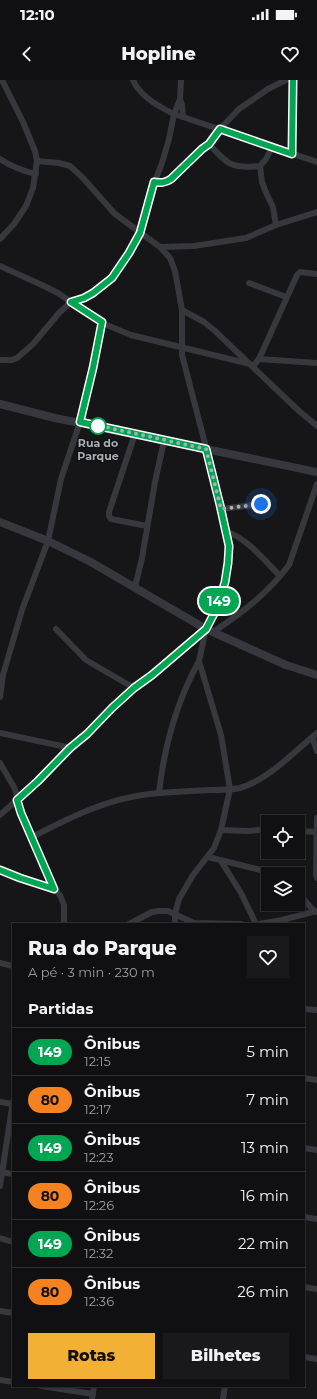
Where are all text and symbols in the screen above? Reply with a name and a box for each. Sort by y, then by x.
text: 12:10 [20,5,55,24]
icon: back [16,43,38,65]
text: Hopline [121,43,196,65]
icon: heart [279,43,301,65]
marker: Rua do Parque [89,417,107,435]
place label: Rua do Parque [77,436,119,463]
your location [251,494,271,514]
line badge: 149 [196,588,242,614]
text: 149 [207,592,231,610]
map controls [261,815,305,911]
button: locate [261,815,305,859]
button: layers [261,867,305,911]
button: heart [247,936,289,978]
text: Rua do Parque [28,937,177,960]
text: A pé · 3 min · 230 m [28,964,155,980]
text: Partidas [28,999,93,1018]
text: Ônibus [84,1034,140,1053]
text: 5 min [246,1042,289,1061]
text: 149 [38,1043,62,1061]
text: 12:15 [84,1053,111,1069]
text: Ônibus [84,1082,140,1101]
text: 7 min [246,1090,289,1109]
text: 80 [41,1091,59,1109]
text: 12:17 [84,1101,111,1117]
text: Ônibus [84,1130,140,1149]
text: 13 min [241,1138,289,1157]
text: 149 [38,1139,62,1157]
text: 12:23 [84,1149,114,1165]
text: Ônibus [84,1178,140,1197]
text: 16 min [240,1186,289,1205]
text: 80 [41,1187,59,1205]
text: 12:26 [84,1197,114,1213]
text: Ônibus [84,1226,140,1245]
text: 22 min [238,1234,289,1253]
text: 149 [38,1235,62,1253]
text: 12:32 [84,1245,113,1261]
text: Ônibus [84,1274,140,1293]
text: 26 min [237,1282,289,1301]
text: 80 [41,1283,59,1301]
text: 12:36 [84,1293,114,1309]
button: Rotas [28,1333,155,1379]
button: Bilhetes [163,1333,289,1379]

